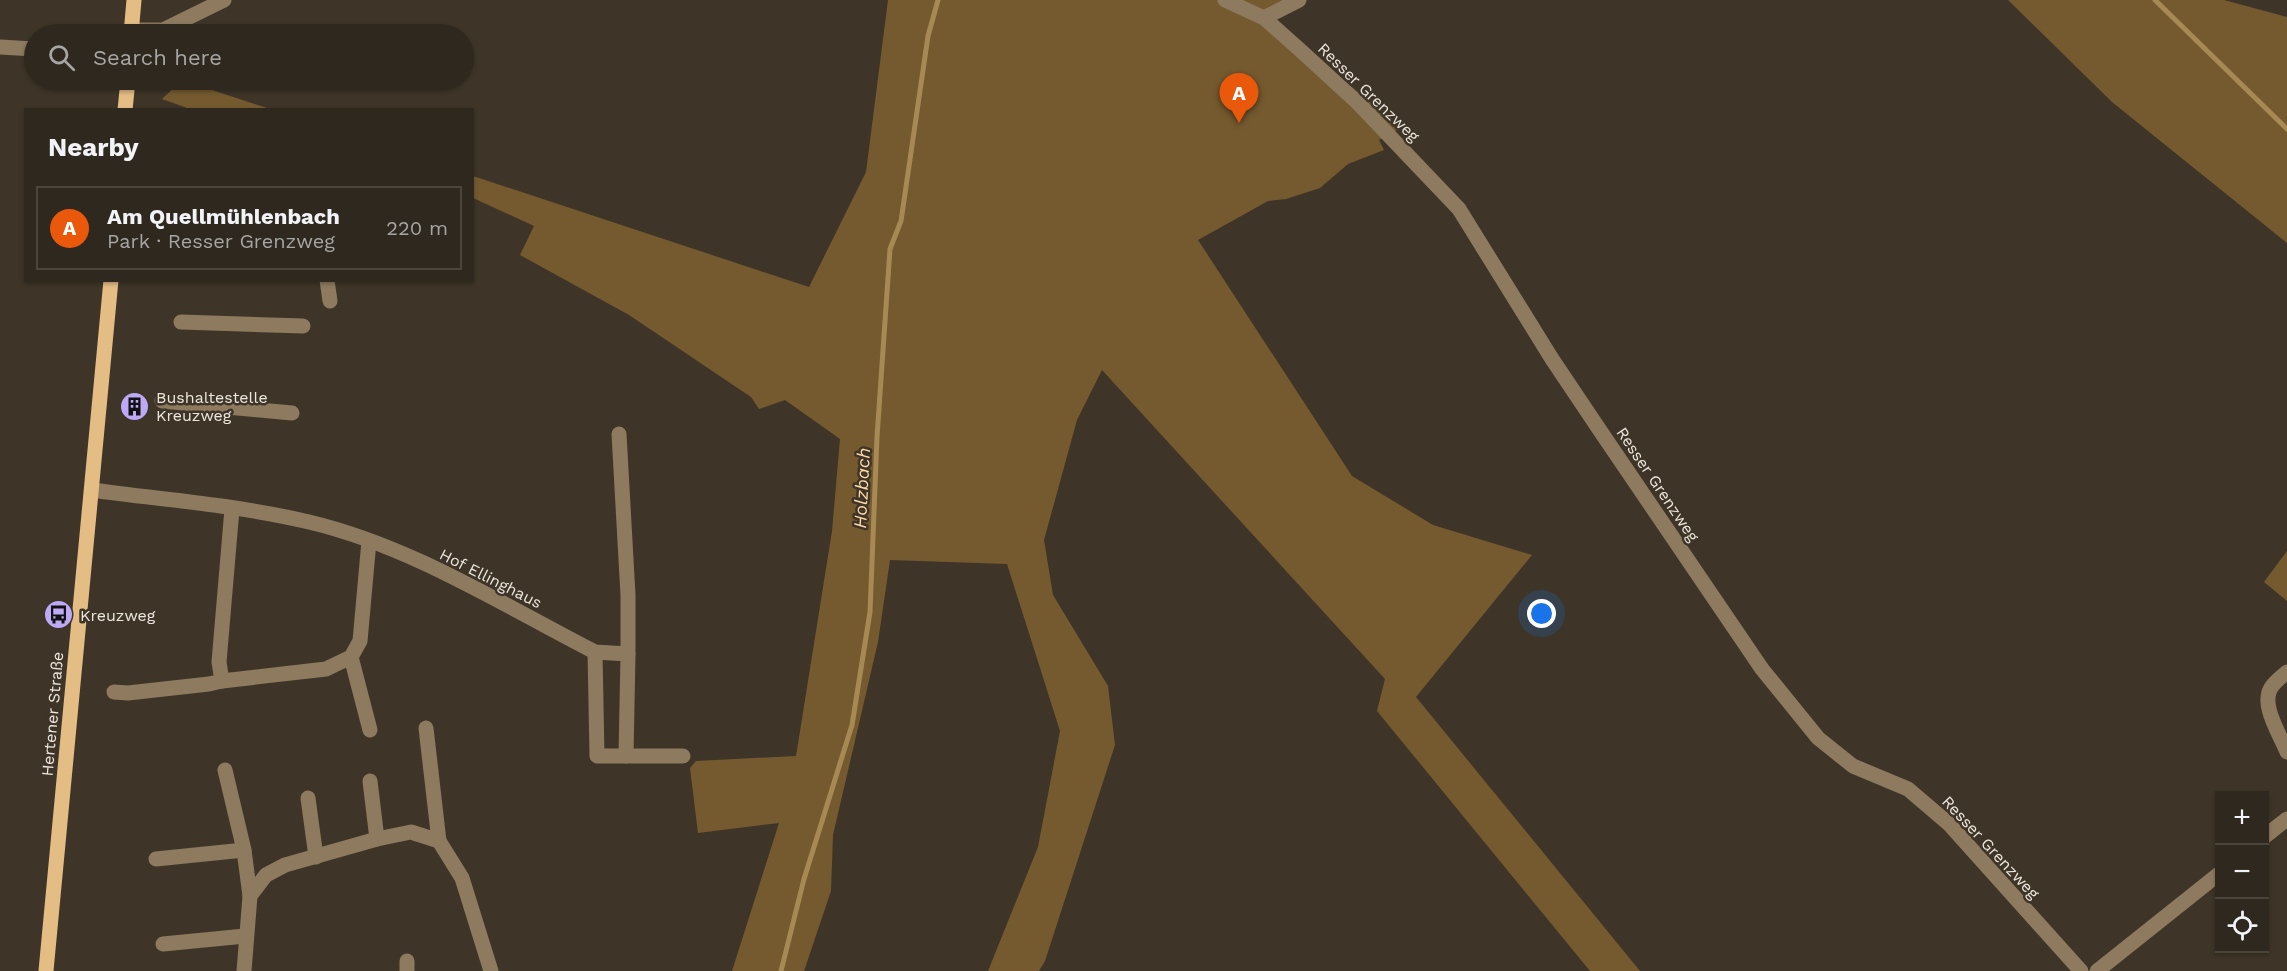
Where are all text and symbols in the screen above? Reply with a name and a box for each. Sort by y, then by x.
search box [24,24,474,90]
street label: Resser Grenzweg [1314,39,1424,146]
icon: search [45,41,78,74]
text: Search here [93,45,222,70]
pin: A [1220,74,1258,123]
text: Nearby [48,132,139,162]
text: Am Quellmühlenbach [107,204,340,229]
text: A [63,216,76,240]
text: 220 m [386,216,448,240]
text: Park · Resser Grenzweg [107,229,335,253]
place label: Bushaltestelle Kreuzweg [156,388,268,425]
building icon: Bushaltestelle Kreuzweg [119,390,151,422]
street label: Resser Grenzweg [1612,424,1703,545]
water label: Holzbach [849,447,874,529]
street label: Hof Ellinghaus [437,545,545,612]
bus stop icon: Kreuzweg [43,599,75,631]
your location [1527,599,1556,628]
place label: Kreuzweg [80,606,156,625]
street label: Hertener Straße [38,651,67,777]
map controls [2215,791,2269,953]
button: + [2215,791,2269,845]
street label: Resser Grenzweg [1938,792,2044,903]
button: − [2215,845,2269,899]
button: locate [2215,899,2269,953]

